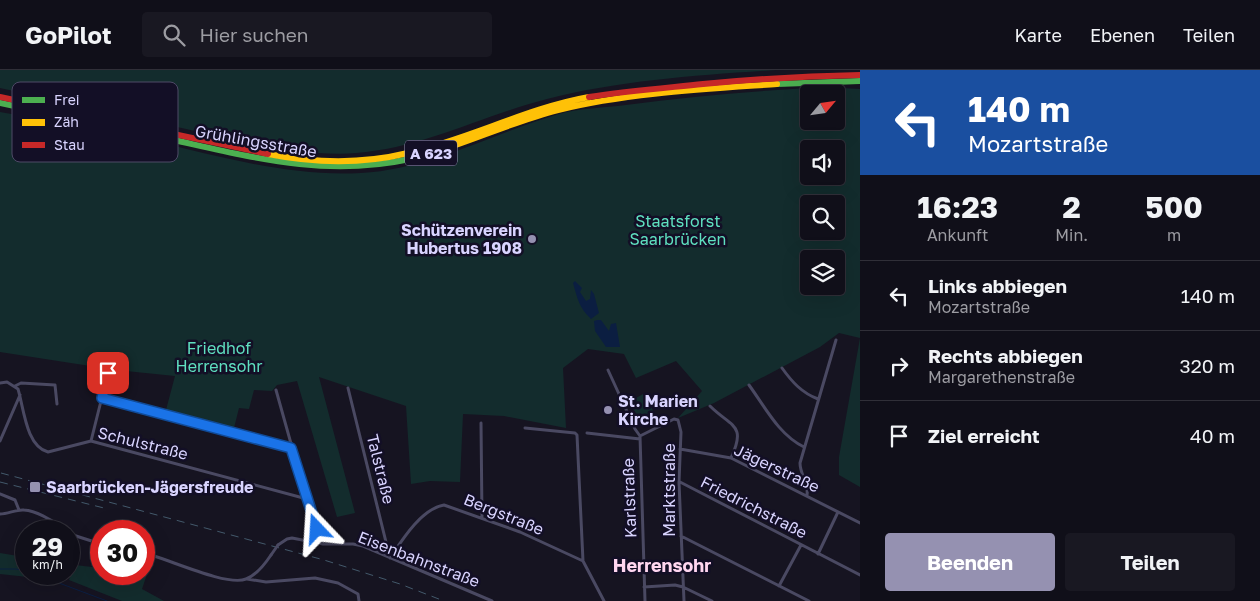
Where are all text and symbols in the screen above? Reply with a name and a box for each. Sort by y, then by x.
search box [142,12,492,57]
text: GoPilot [25,20,112,49]
icon: search [160,21,188,49]
text: Hier suchen [200,23,309,46]
text: Karte [1015,24,1062,46]
text: Ebenen [1090,24,1155,46]
text: Teilen [1183,24,1235,46]
legend [12,82,178,162]
north arrow [800,85,845,130]
map controls [800,85,845,295]
text: 140 m [968,88,1070,130]
icon: left [885,90,950,155]
text: Frei [54,91,80,108]
text: Zäh [54,113,79,130]
street label: Grühlingsstraße [194,120,318,162]
text: Mozartstraße [968,130,1108,157]
text: Stau [54,136,85,153]
road number: A 623 [405,140,457,166]
button: sound [800,140,845,185]
text: 16:23 [917,189,998,225]
text: 2 [1063,189,1081,225]
text: 500 [1145,189,1203,225]
button: search [800,195,845,240]
park label: Staatsforst Saarbrücken [630,211,726,249]
place label: Schützenverein Hubertus 1908 [401,220,522,258]
text: Ankunft [927,225,988,245]
text: Min. [1055,225,1088,245]
text: m [1167,225,1181,245]
marker: Schützenverein Hubertus 1908 [526,233,538,245]
button: layers [800,250,845,295]
text: Links abbiegen [928,274,1067,297]
icon: left [885,282,913,310]
text: 140 m [1181,284,1235,307]
text: Mozartstraße [928,297,1030,317]
park label: Friedhof Herrensohr [175,338,263,376]
text: Rechts abbiegen [928,344,1083,367]
pin [87,352,129,394]
icon: right [885,352,913,380]
text: 320 m [1180,354,1235,377]
icon: arrive [94,359,122,387]
text: Margarethenstraße [928,367,1075,387]
place label: St. Marien Kirche [618,391,698,429]
marker: St. Marien Kirche [602,404,614,416]
street label: Schulstraße [96,422,190,464]
icon: arrive [885,422,913,450]
text: Ziel erreicht [928,424,1040,447]
text: 40 m [1190,424,1235,447]
street label: Talstraße [363,432,399,506]
street label: Jägerstraße [731,440,823,496]
street label: Marktstraße [659,443,679,537]
street label: Karlstraße [618,458,640,538]
street label: Friedrichstraße [697,472,811,542]
place label: Saarbrücken-Jägersfreude [46,477,253,497]
marker: Saarbrücken-Jägersfreude [28,480,42,494]
street label: Bergstraße [461,489,547,539]
position arrow [290,502,342,554]
speed limit sign: 30 [90,520,155,585]
street label: Eisenbahnstraße [355,527,483,591]
text: 29 [32,531,63,562]
button: Beenden [885,533,1055,591]
button: Teilen [1065,533,1235,591]
district label: Herrensohr [613,554,711,576]
text: km/h [32,557,63,572]

